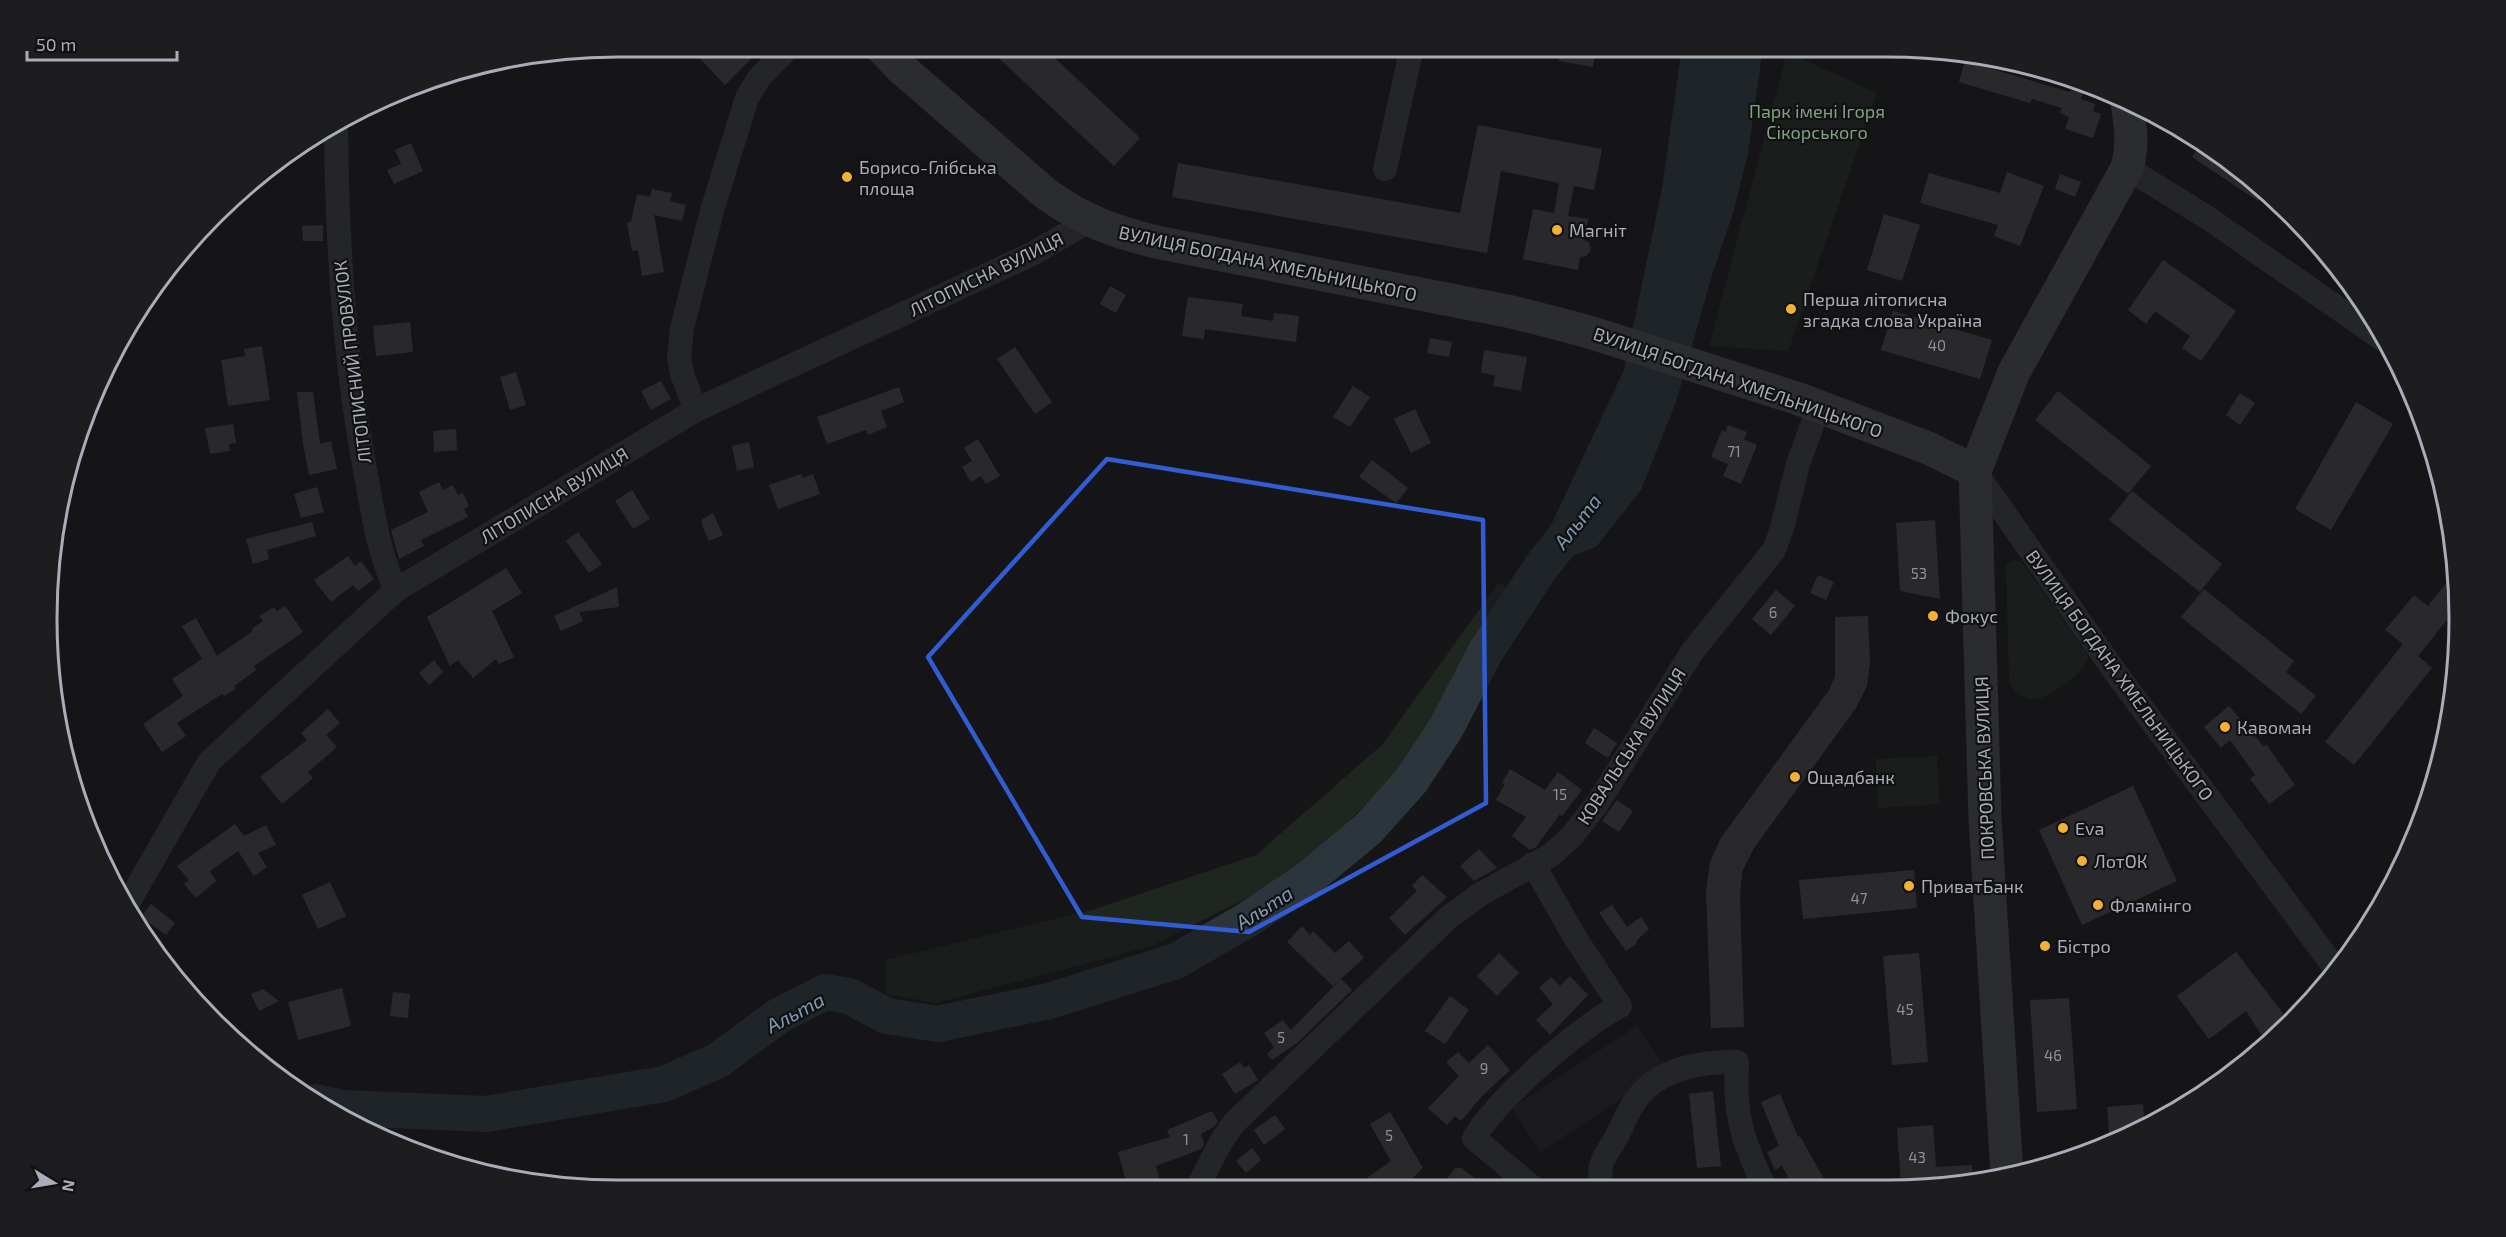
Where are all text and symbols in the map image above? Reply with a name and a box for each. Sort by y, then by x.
scale bar [27,24,177,62]
text: 50 m [36,33,76,55]
park label: Парк імені Ігоря Сікорського [1749,100,1885,143]
place label: Борисо-Глібська площа [859,156,997,199]
marker: Борисо-Глібська площа [840,170,854,184]
place label: Магніт [1569,219,1627,241]
street label: ВУЛИЦЯ БОГДАНА ХМЕЛЬНИЦЬКОГО [1117,221,1419,305]
marker: Магніт [1550,223,1564,237]
street label: ЛІТОПИСНА ВУЛИЦЯ [905,227,1067,321]
street label: ЛІТОПИСНИЙ ПРОВУЛОК [329,259,375,465]
place label: Перша літописна згадка слова Україна [1803,288,1982,331]
marker: Перша літописна згадка слова Україна [1784,302,1798,316]
street label: ВУЛИЦЯ БОГДАНА ХМЕЛЬНИЦЬКОГО [1591,322,1885,442]
house number: 40 [1928,336,1946,354]
street label: ЛІТОПИСНА ВУЛИЦЯ [476,442,632,548]
house number: 71 [1727,442,1741,460]
water label: Альта [1548,489,1606,554]
street label: ВУЛИЦЯ БОГДАНА ХМЕЛЬНИЦЬКОГО [2022,545,2218,805]
house number: 53 [1911,564,1927,582]
house number: 6 [1769,603,1777,621]
place label: Фокус [1945,605,1998,627]
marker: Фокус [1926,609,1940,623]
street label: КОВАЛЬСЬКА ВУЛИЦЯ [1572,663,1690,829]
street label: ПОКРОВСЬКА ВУЛИЦЯ [1970,676,1998,860]
place label: Кавоман [2237,716,2312,738]
marker: Кавоман [2218,720,2232,734]
place label: Ощадбанк [1807,766,1895,788]
marker: Ощадбанк [1788,770,1802,784]
house number: 15 [1553,785,1567,803]
place label: Eva [2075,817,2104,839]
marker: Eva [2056,821,2070,835]
place label: ЛотОК [2094,850,2148,872]
marker: ЛотОК [2075,854,2089,868]
place label: ПриватБанк [1921,875,2024,897]
marker: ПриватБанк [1902,879,1916,893]
water label: Альта [1230,880,1297,934]
house number: 47 [1851,889,1868,907]
place label: Фламінго [2110,894,2192,916]
marker: Фламінго [2091,898,2105,912]
place label: Бістро [2057,935,2111,957]
marker: Бістро [2038,939,2052,953]
water label: Альта [761,987,828,1038]
house number: 45 [1896,1000,1914,1018]
house number: 5 [1277,1028,1285,1046]
house number: 46 [2044,1046,2062,1064]
house number: 9 [1480,1059,1488,1077]
house number: 5 [1385,1126,1393,1144]
house number: 1 [1183,1130,1189,1148]
house number: 43 [1908,1148,1926,1166]
north arrow [24,1153,84,1213]
text: N [59,1178,80,1193]

